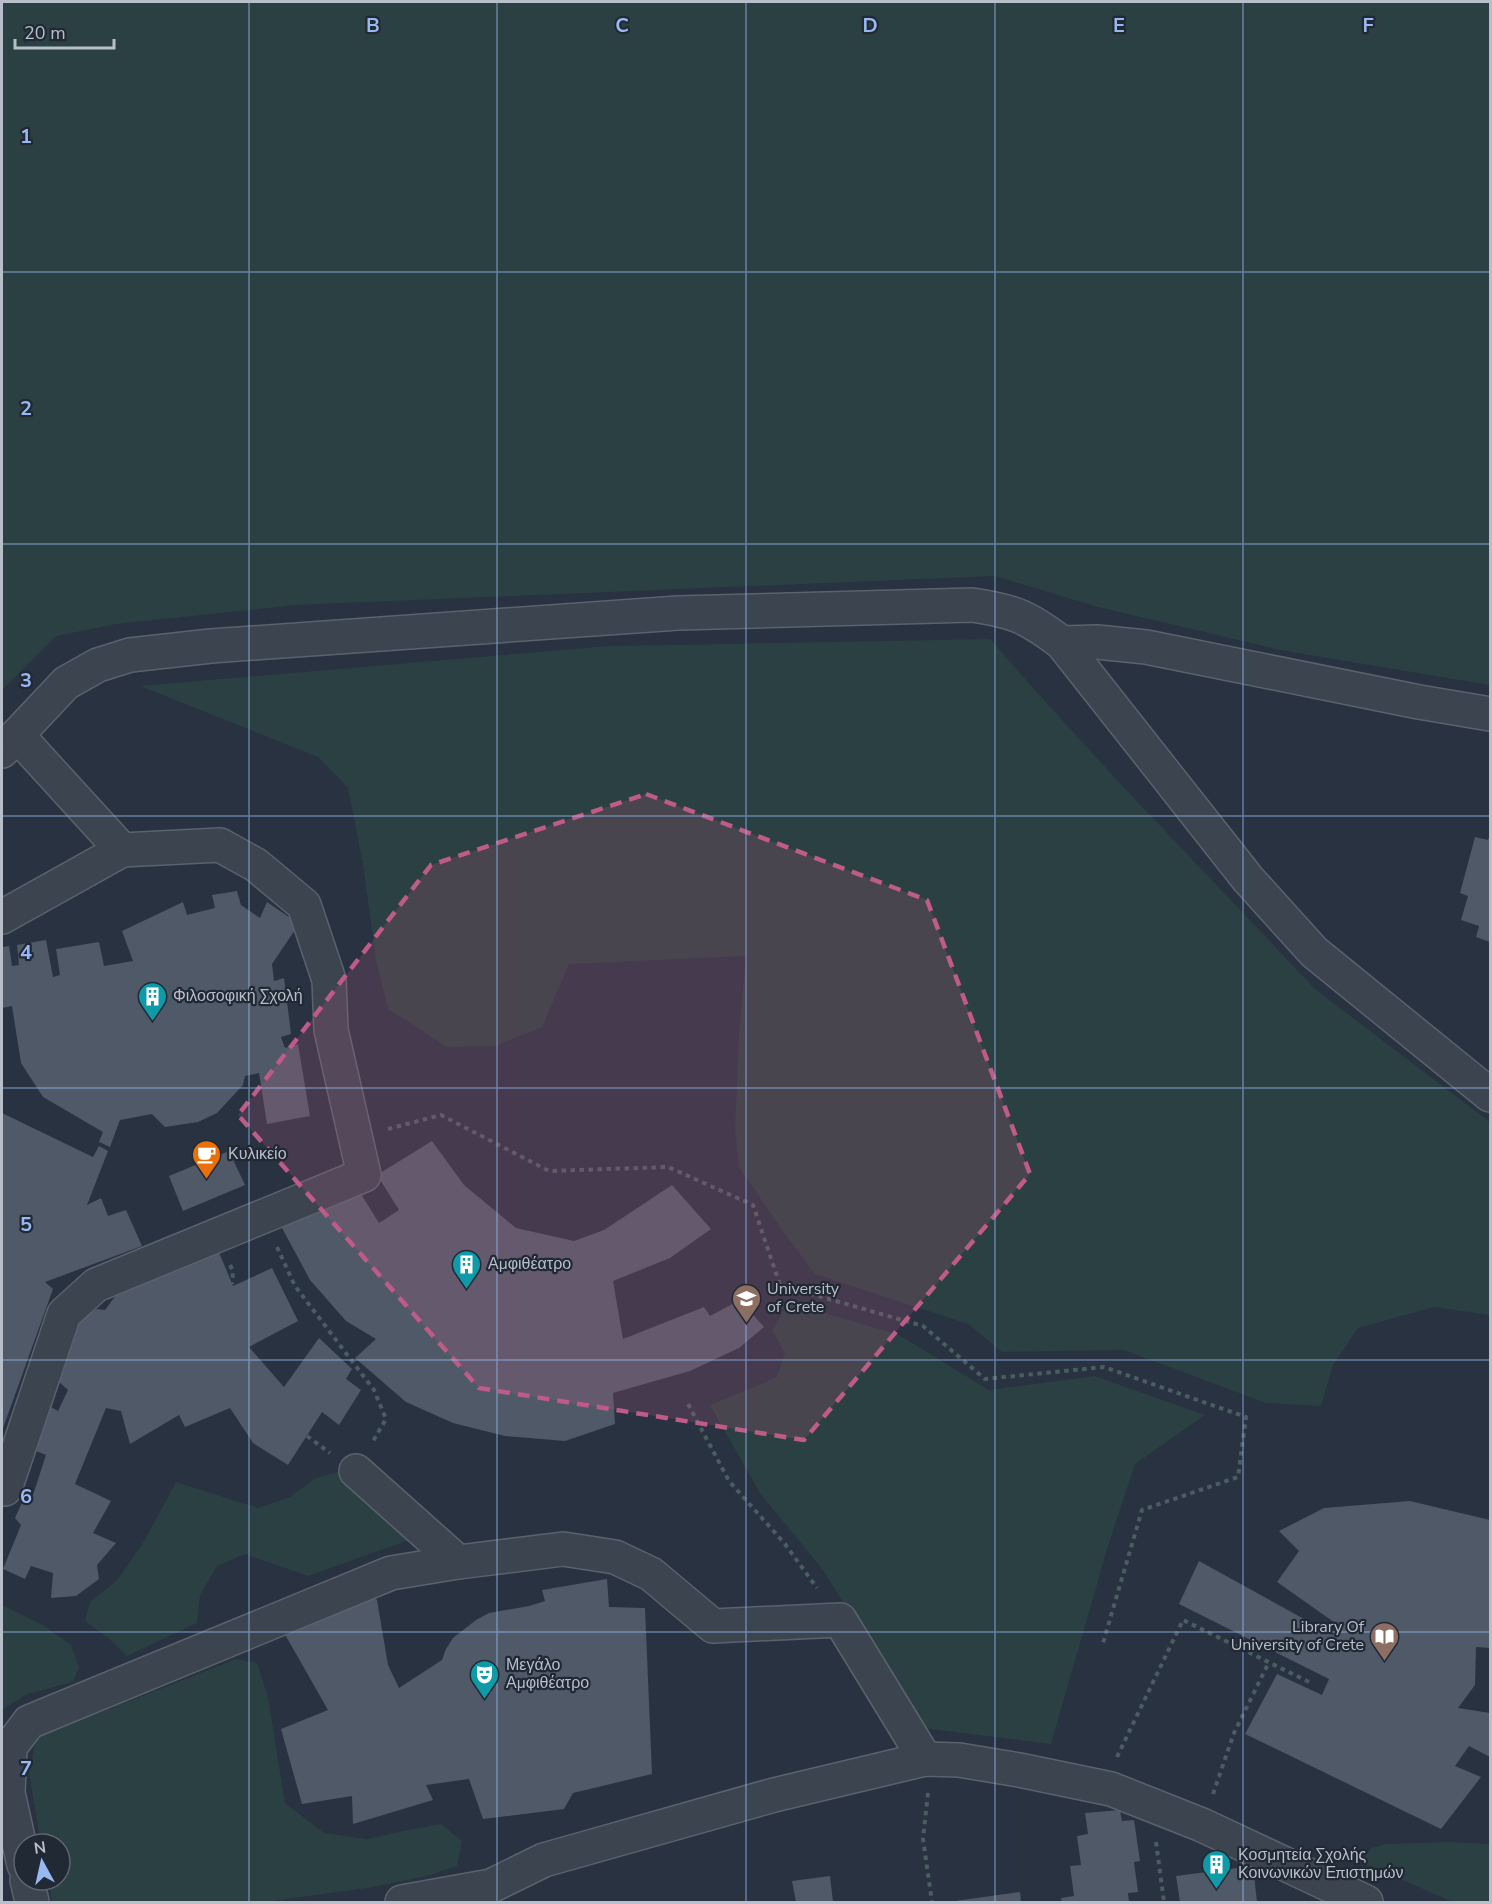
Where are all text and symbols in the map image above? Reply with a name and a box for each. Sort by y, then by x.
scale bar [15,12,114,50]
text: B [366,12,380,39]
text: C [615,12,629,39]
text: D [862,12,878,39]
text: E [1113,12,1125,39]
text: F [1362,12,1374,39]
text: 20 m [24,21,66,45]
text: 1 [20,123,32,150]
text: 2 [20,395,32,422]
text: 3 [20,667,32,694]
text: 4 [20,939,32,966]
building icon: Φιλοσοφική Σχολή [136,980,168,1022]
place label: Φιλοσοφική Σχολή [173,985,303,1007]
cafe icon: Κυλικείο [191,1138,223,1180]
place label: Κυλικείο [228,1143,287,1165]
text: 5 [20,1211,32,1238]
building icon: Αμφιθέατρο [451,1248,483,1290]
place label: Αμφιθέατρο [488,1253,571,1275]
place label: University of Crete [767,1278,840,1318]
school or university icon: University of Crete [730,1282,762,1324]
text: 6 [20,1483,32,1510]
place label: Library Of University of Crete [1231,1616,1365,1656]
library icon: Library Of University of Crete [1369,1620,1401,1662]
place label: Μεγάλο Αμφιθέατρο [506,1654,589,1694]
theatre icon: Μεγάλο Αμφιθέατρο [469,1658,501,1700]
text: 7 [20,1755,32,1782]
north arrow [12,1832,72,1892]
text: N [33,1836,48,1860]
place label: Κοσμητεία Σχολής Κοινωνικών Επιστημών [1238,1844,1404,1884]
building icon: Κοσμητεία Σχολής Κοινωνικών Επιστημών [1201,1848,1233,1890]

